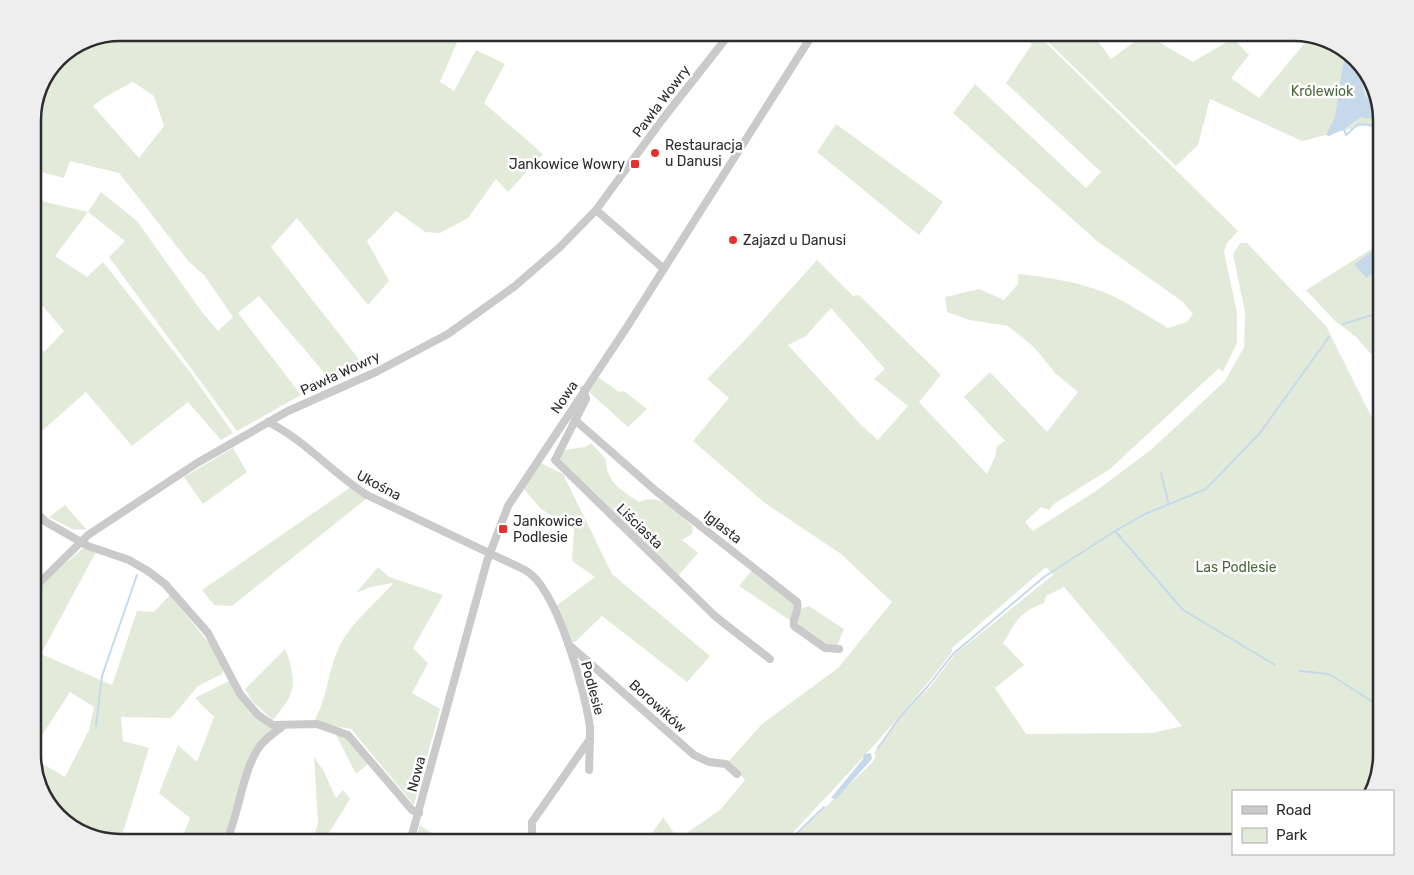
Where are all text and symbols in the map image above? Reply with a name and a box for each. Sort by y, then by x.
street label: Pawła Wowry [629,62,694,141]
park label: Królewiok [1291,83,1354,100]
place label: Restauracja u Danusi [665,137,743,170]
marker: Restauracja u Danusi [649,147,661,159]
place label: Jankowice Wowry [509,156,625,173]
marker: Jankowice Wowry [629,158,641,170]
place label: Zajazd u Danusi [743,232,846,249]
marker: Zajazd u Danusi [727,234,739,246]
street label: Pawła Wowry [298,348,383,399]
street label: Nowa [547,377,582,417]
street label: Ukośna [354,467,404,504]
street label: Liściasta [613,500,666,552]
street label: Iglasta [700,507,745,548]
place label: Jankowice Podlesie [513,513,583,546]
marker: Jankowice Podlesie [497,523,509,535]
park label: Las Podlesie [1195,559,1277,576]
street label: Podlesie [577,659,608,717]
street label: Borowików [626,676,690,736]
street label: Nowa [404,754,429,794]
legend [1232,790,1394,855]
text: Road [1276,801,1312,819]
text: Park [1276,826,1307,844]

